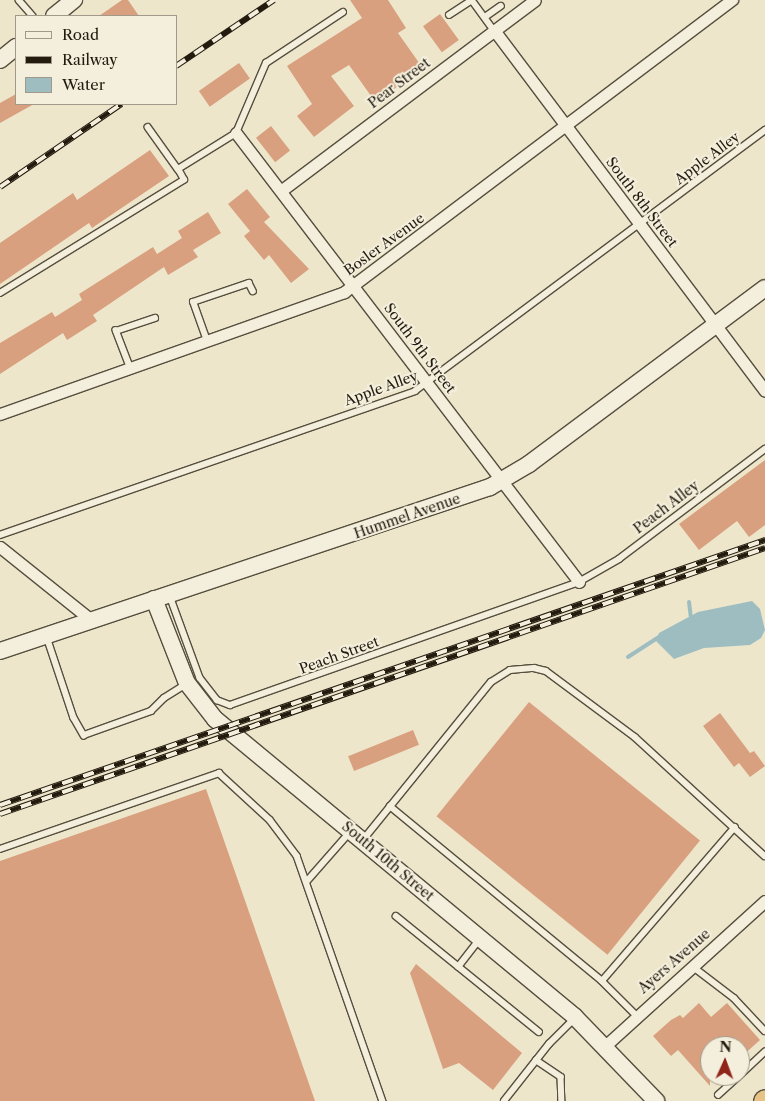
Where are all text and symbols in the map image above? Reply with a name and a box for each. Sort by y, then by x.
legend [15,15,178,105]
text: Road [62,25,99,44]
text: Railway [62,50,118,69]
street label: Pear Street [365,54,433,112]
text: Water [62,75,105,94]
street label: Apple Alley [671,128,743,188]
street label: South 8th Street [603,154,681,250]
street label: Bosler Avenue [340,209,428,279]
street label: South 9th Street [381,300,459,396]
street label: Apple Alley [342,367,420,409]
street label: Peach Alley [630,477,702,537]
street label: Hummel Avenue [351,490,463,542]
street label: Peach Street [297,633,381,677]
street label: South 10th Street [339,818,437,904]
street label: Ayers Avenue [634,925,714,997]
north arrow [700,1036,750,1086]
text: N [719,1038,732,1056]

